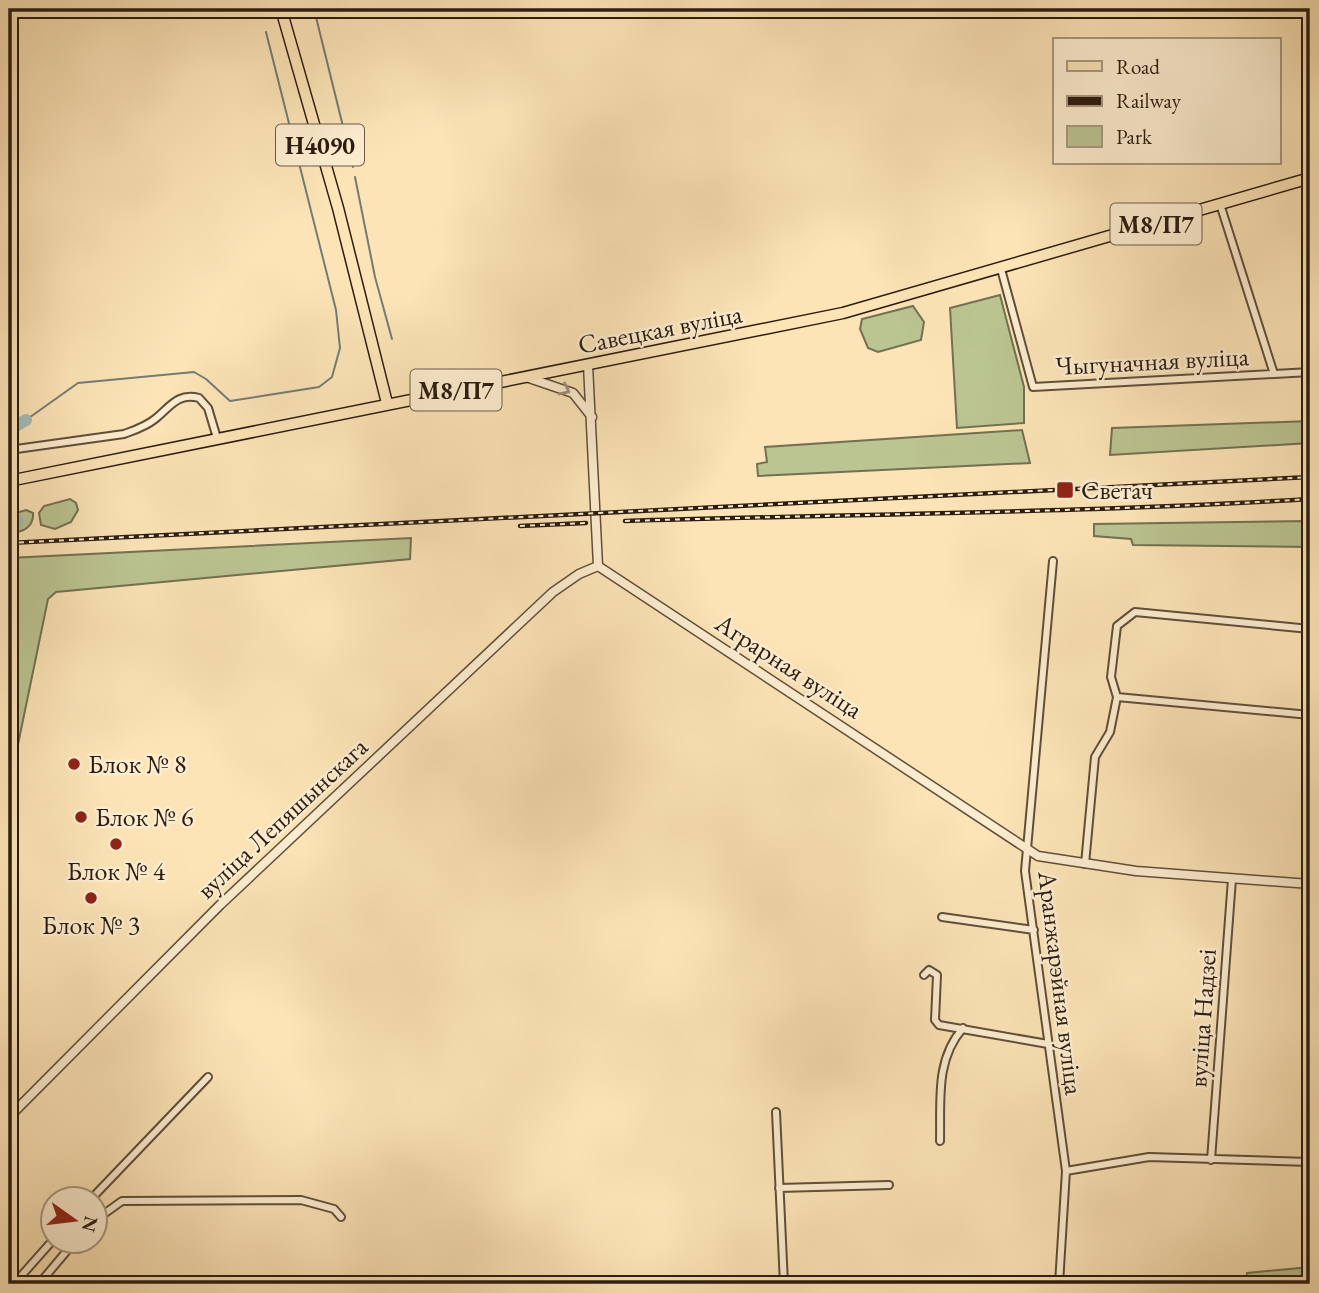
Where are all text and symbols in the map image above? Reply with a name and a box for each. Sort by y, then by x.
legend [1053,38,1280,164]
text: Road [1116,53,1160,80]
text: Railway [1116,87,1182,114]
text: Park [1116,123,1153,150]
road number: Н4090 [276,125,364,166]
road number: М8/П7 [1110,204,1202,244]
street label: Савецкая вуліца [575,296,746,362]
street label: Чыгуначная вуліца [1054,339,1250,383]
road number: М8/П7 [410,370,502,410]
one-way arrow [558,382,570,396]
place label: Светач [1081,473,1153,507]
marker: Светач [1055,480,1075,500]
street label: Аграрная вуліца [708,605,870,727]
street label: вуліца Лепяшынскага [189,729,375,906]
place label: Блок № 8 [88,747,187,781]
marker: Блок № 8 [66,756,82,772]
place label: Блок № 6 [95,800,194,834]
marker: Блок № 6 [73,809,89,825]
marker: Блок № 4 [108,836,124,852]
place label: Блок № 4 [67,854,166,888]
street label: Аранжарэйная вуліца [1030,868,1092,1097]
marker: Блок № 3 [83,890,99,906]
place label: Блок № 3 [42,908,140,942]
street label: вуліца Надзеі [1180,948,1224,1088]
north arrow [38,1184,108,1254]
text: N [76,1214,104,1235]

